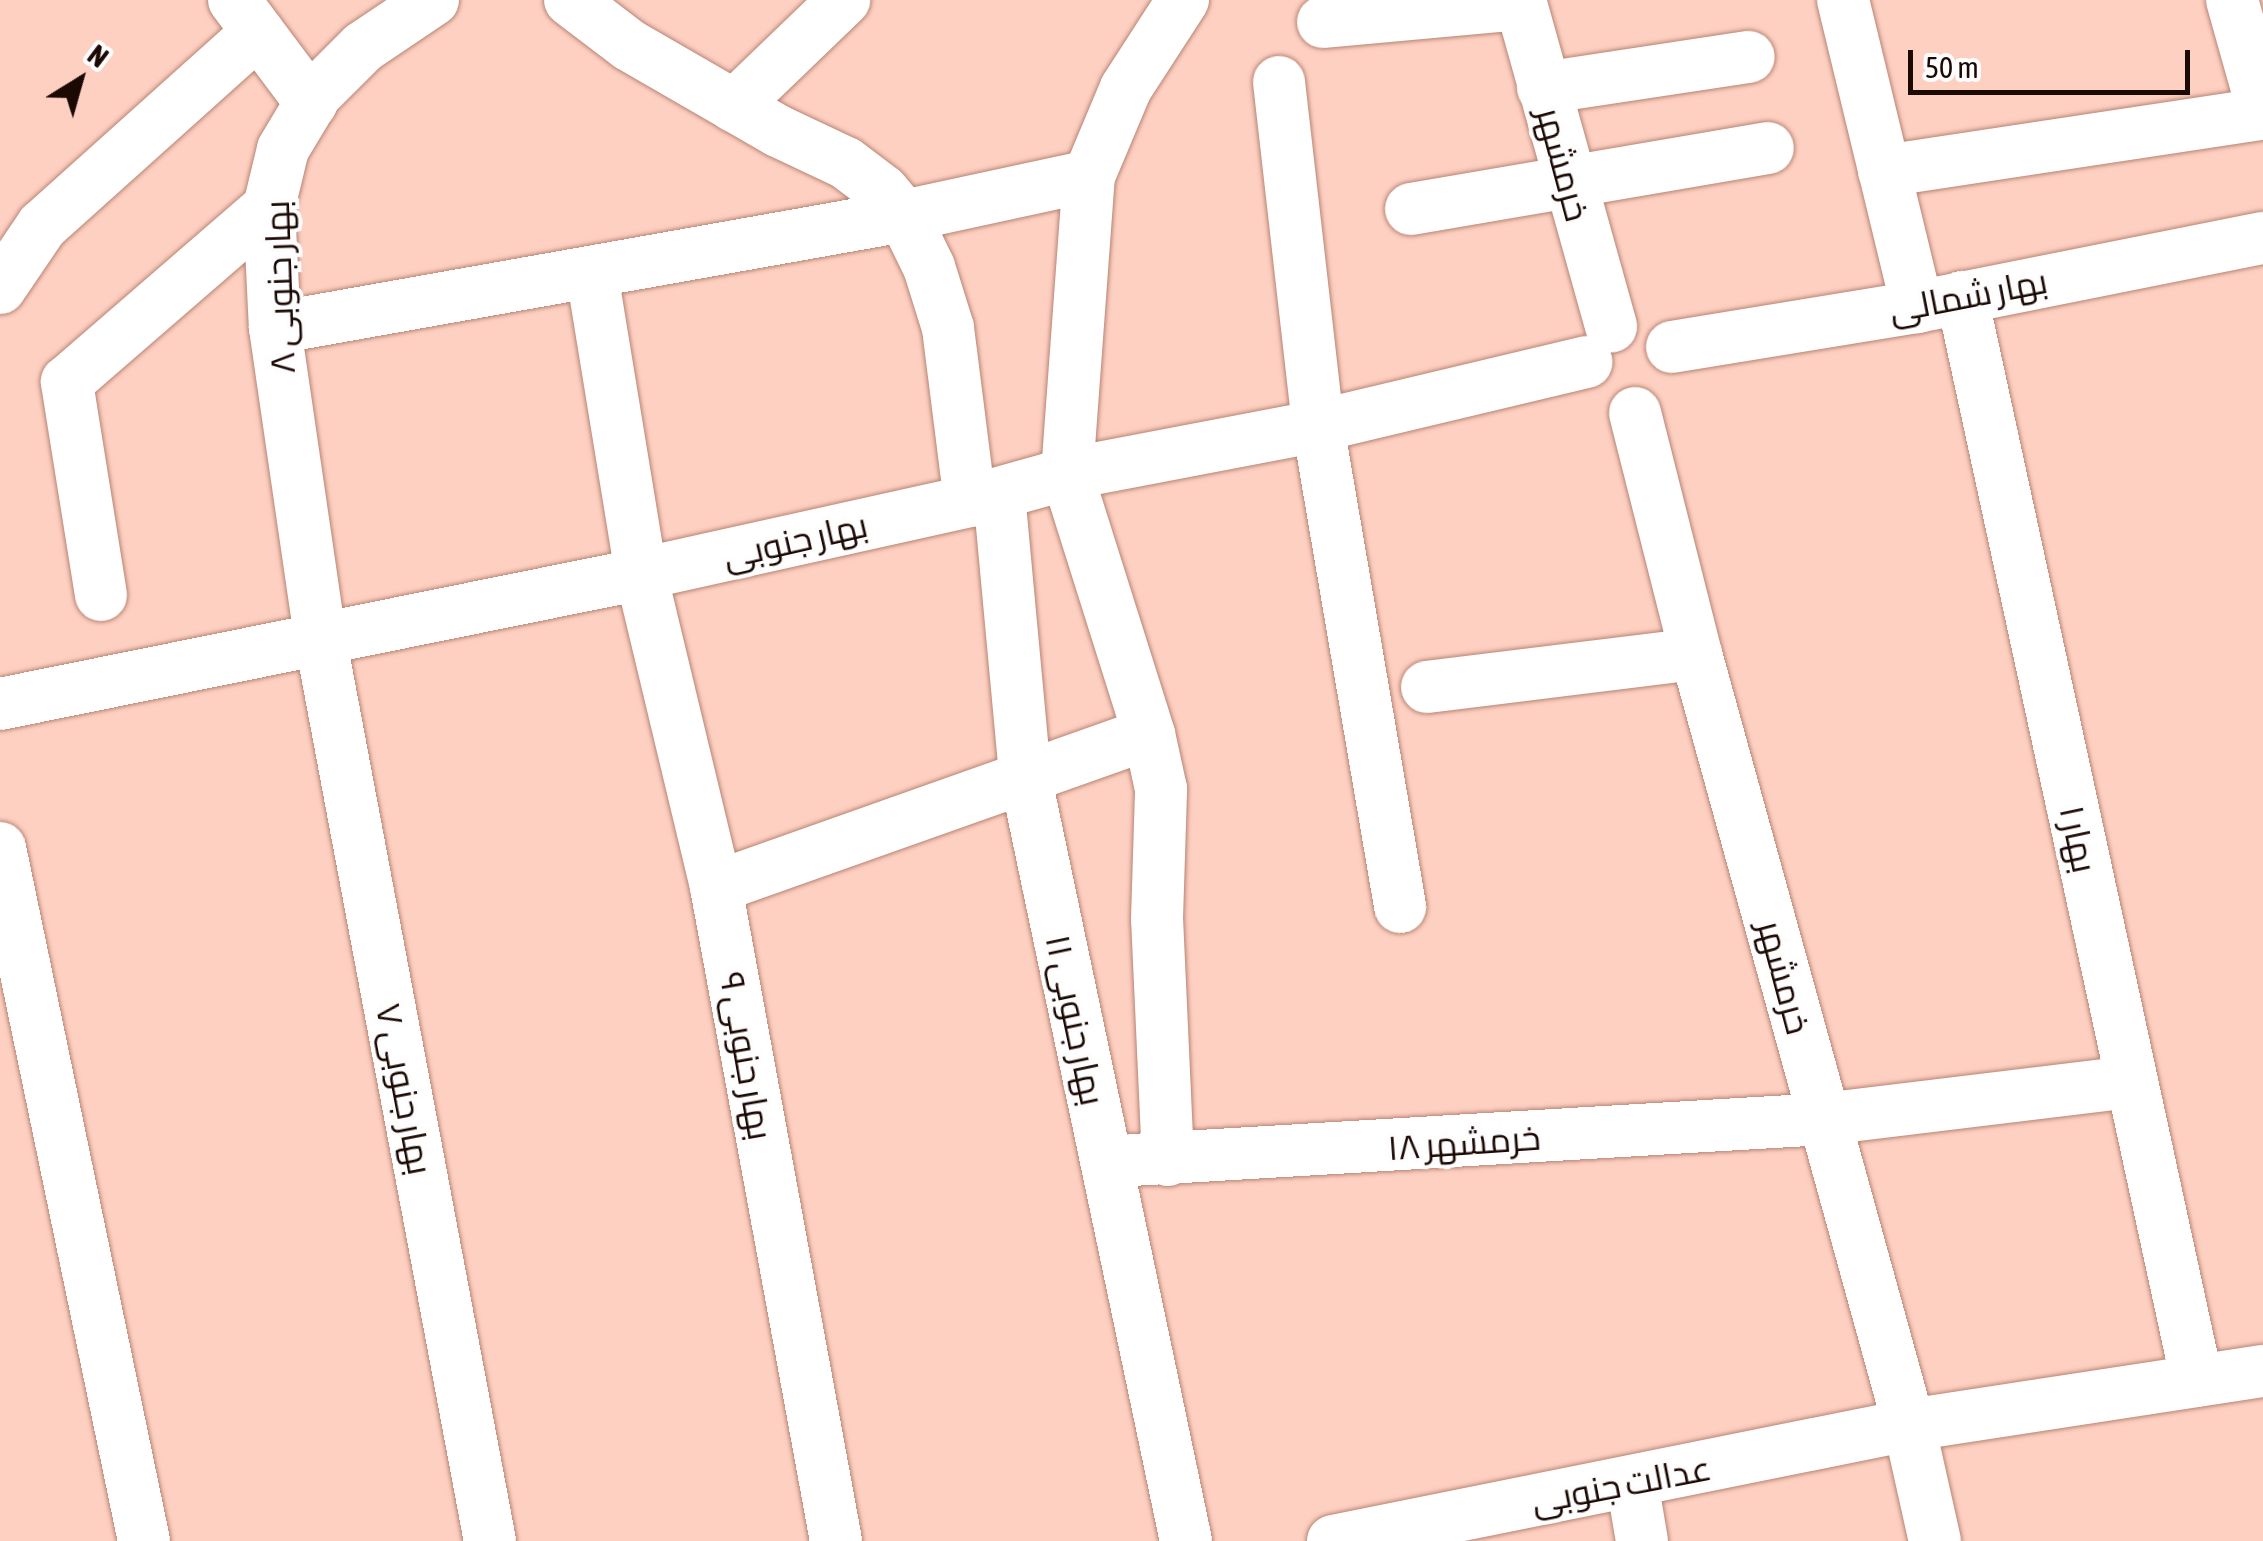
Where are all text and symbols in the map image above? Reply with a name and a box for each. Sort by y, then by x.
north arrow [30,30,130,130]
scale bar [1913,30,2196,92]
text: N [82,38,114,74]
text: 50 m [1925,50,1979,84]
street label: خرمشهر [1529,102,1599,226]
street label: بهار جنوبی ۸ [255,200,303,374]
street label: بهار شمالی [1885,259,2051,331]
street label: بهار جنوبی [719,503,871,577]
street label: بهار ۱ [2051,802,2107,876]
street label: خرمشهر [1750,915,1820,1039]
street label: بهار جنوبی ۱۱ [1037,931,1115,1109]
street label: بهار جنوبی ۹ [712,969,782,1143]
street label: بهار جنوبی ۷ [368,1000,442,1178]
street label: خرمشهر ۱۸ [1386,1116,1542,1168]
street label: عدالت جنوبی [1528,1446,1714,1522]

